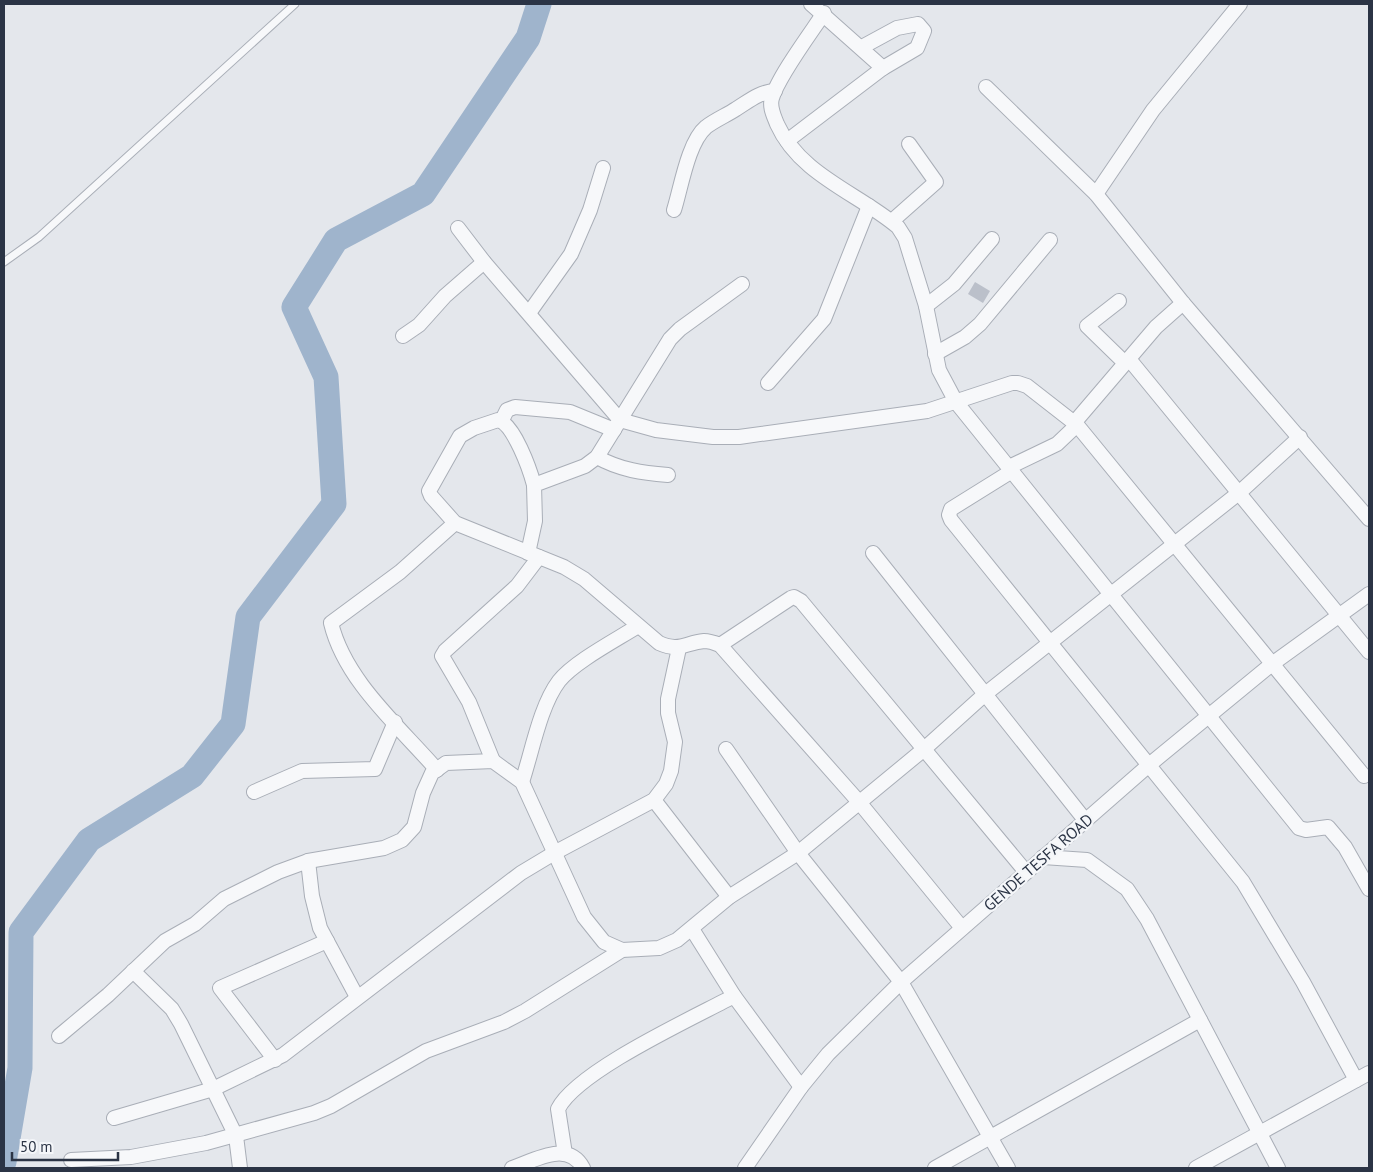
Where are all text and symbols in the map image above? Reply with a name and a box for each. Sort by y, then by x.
street label: GENDE TESFA ROAD [979,809,1097,915]
scale bar [12,1130,119,1162]
text: 50 m [20,1137,53,1156]

